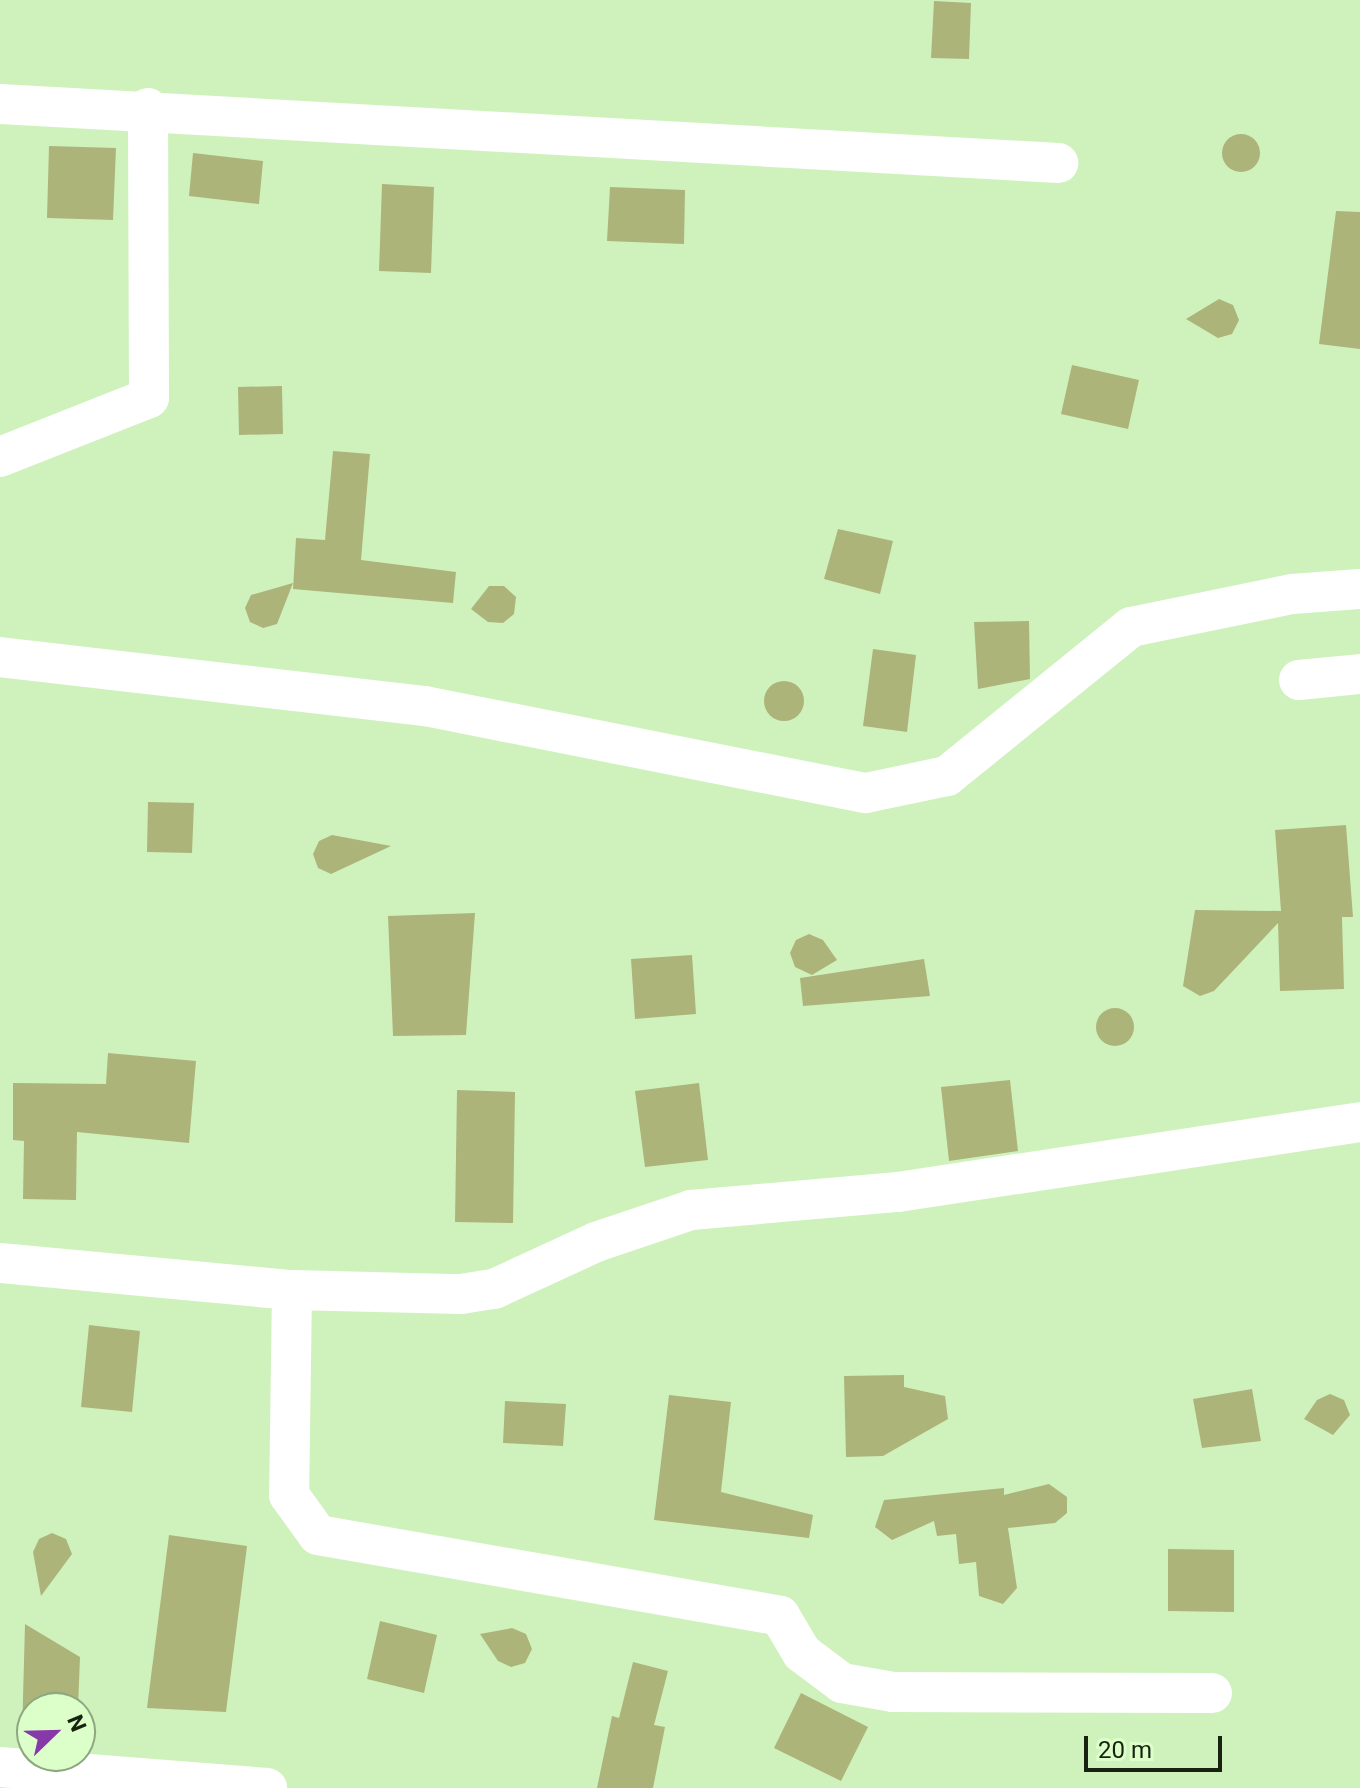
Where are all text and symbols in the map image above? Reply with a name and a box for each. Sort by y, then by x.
north arrow [16,1692,96,1772]
text: N [62,1711,91,1735]
scale bar [1088,1720,1226,1770]
text: 20 m [1098,1736,1152,1764]

